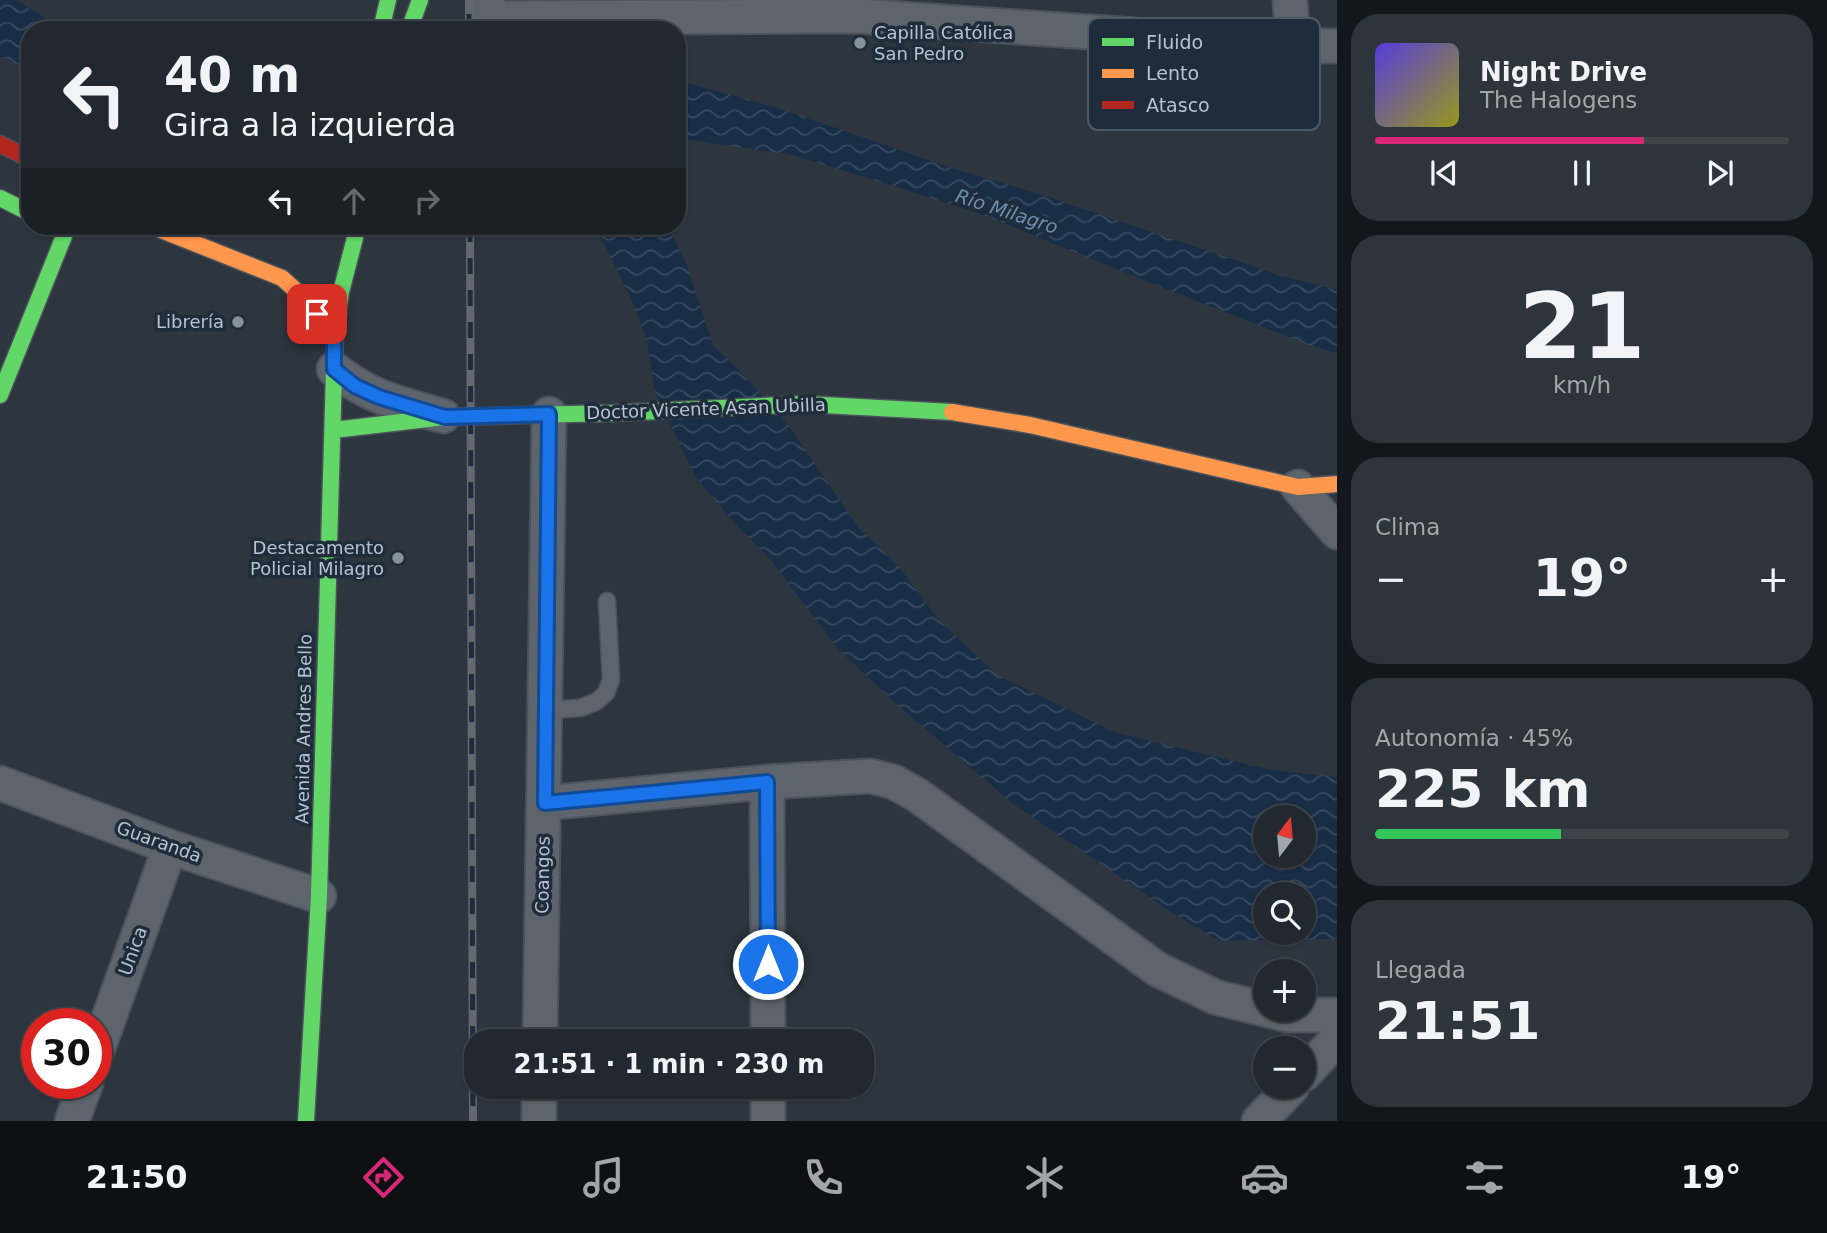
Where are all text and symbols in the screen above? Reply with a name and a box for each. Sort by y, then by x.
legend [1088,18,1320,130]
place label: Capilla Católica San Pedro [874,22,1013,64]
text: Fluido [1146,31,1203,53]
marker: Capilla Católica San Pedro [852,35,868,51]
text: 40 m [164,47,300,104]
icon: left [49,49,140,140]
text: Night Drive [1480,57,1647,87]
text: Lento [1146,62,1199,84]
text: The Halogens [1480,87,1637,113]
text: Atasco [1146,94,1210,116]
text: Gira a la izquierda [164,106,456,144]
icon: previous [1425,154,1463,192]
icon: pause [1563,154,1601,192]
icon: next [1701,154,1739,192]
icon: left [262,182,300,220]
icon: ahead [335,182,373,220]
icon: right [408,182,446,220]
water label: Río Milagro [953,184,1061,238]
text: 21 [1519,274,1645,379]
pin [287,284,347,344]
icon: arrive [298,295,336,333]
place label: Librería [156,311,224,332]
marker: Librería [230,314,246,330]
text: km/h [1553,372,1611,398]
street label: Doctor Vicente Asan Ubilla [586,394,826,423]
text: Clima [1375,514,1440,540]
place label: Destacamento Policial Milagro [250,537,384,579]
text: 19° [1533,548,1631,608]
marker: Destacamento Policial Milagro [390,550,406,566]
text: − [1375,557,1407,601]
text: + [1757,557,1789,601]
street label: Avenida Andres Bello [291,634,316,824]
text: Autonomía · 45% [1375,725,1573,751]
text: 225 km [1375,759,1590,819]
north arrow [1253,805,1316,868]
map controls [1253,805,1316,1099]
street label: Guaranda [114,816,204,867]
street label: Coangos [531,836,554,914]
button: search [1253,882,1316,945]
street label: Unica [114,924,151,978]
position arrow [731,927,805,1001]
text: Llegada [1375,957,1466,983]
button: + [1253,959,1316,1022]
text: 21:51 [1375,991,1541,1051]
speed limit sign: 30 [21,1008,112,1099]
button: − [1253,1036,1316,1099]
text: 21:51 · 1 min · 230 m [514,1049,824,1079]
icon: directions [359,1153,408,1202]
icon: music [579,1153,628,1202]
icon: phone [799,1153,848,1202]
icon: climate [1020,1153,1069,1202]
icon: car [1240,1153,1289,1202]
icon: filters [1460,1153,1509,1202]
text: 21:50 [86,1158,188,1196]
text: 19° [1681,1158,1741,1196]

